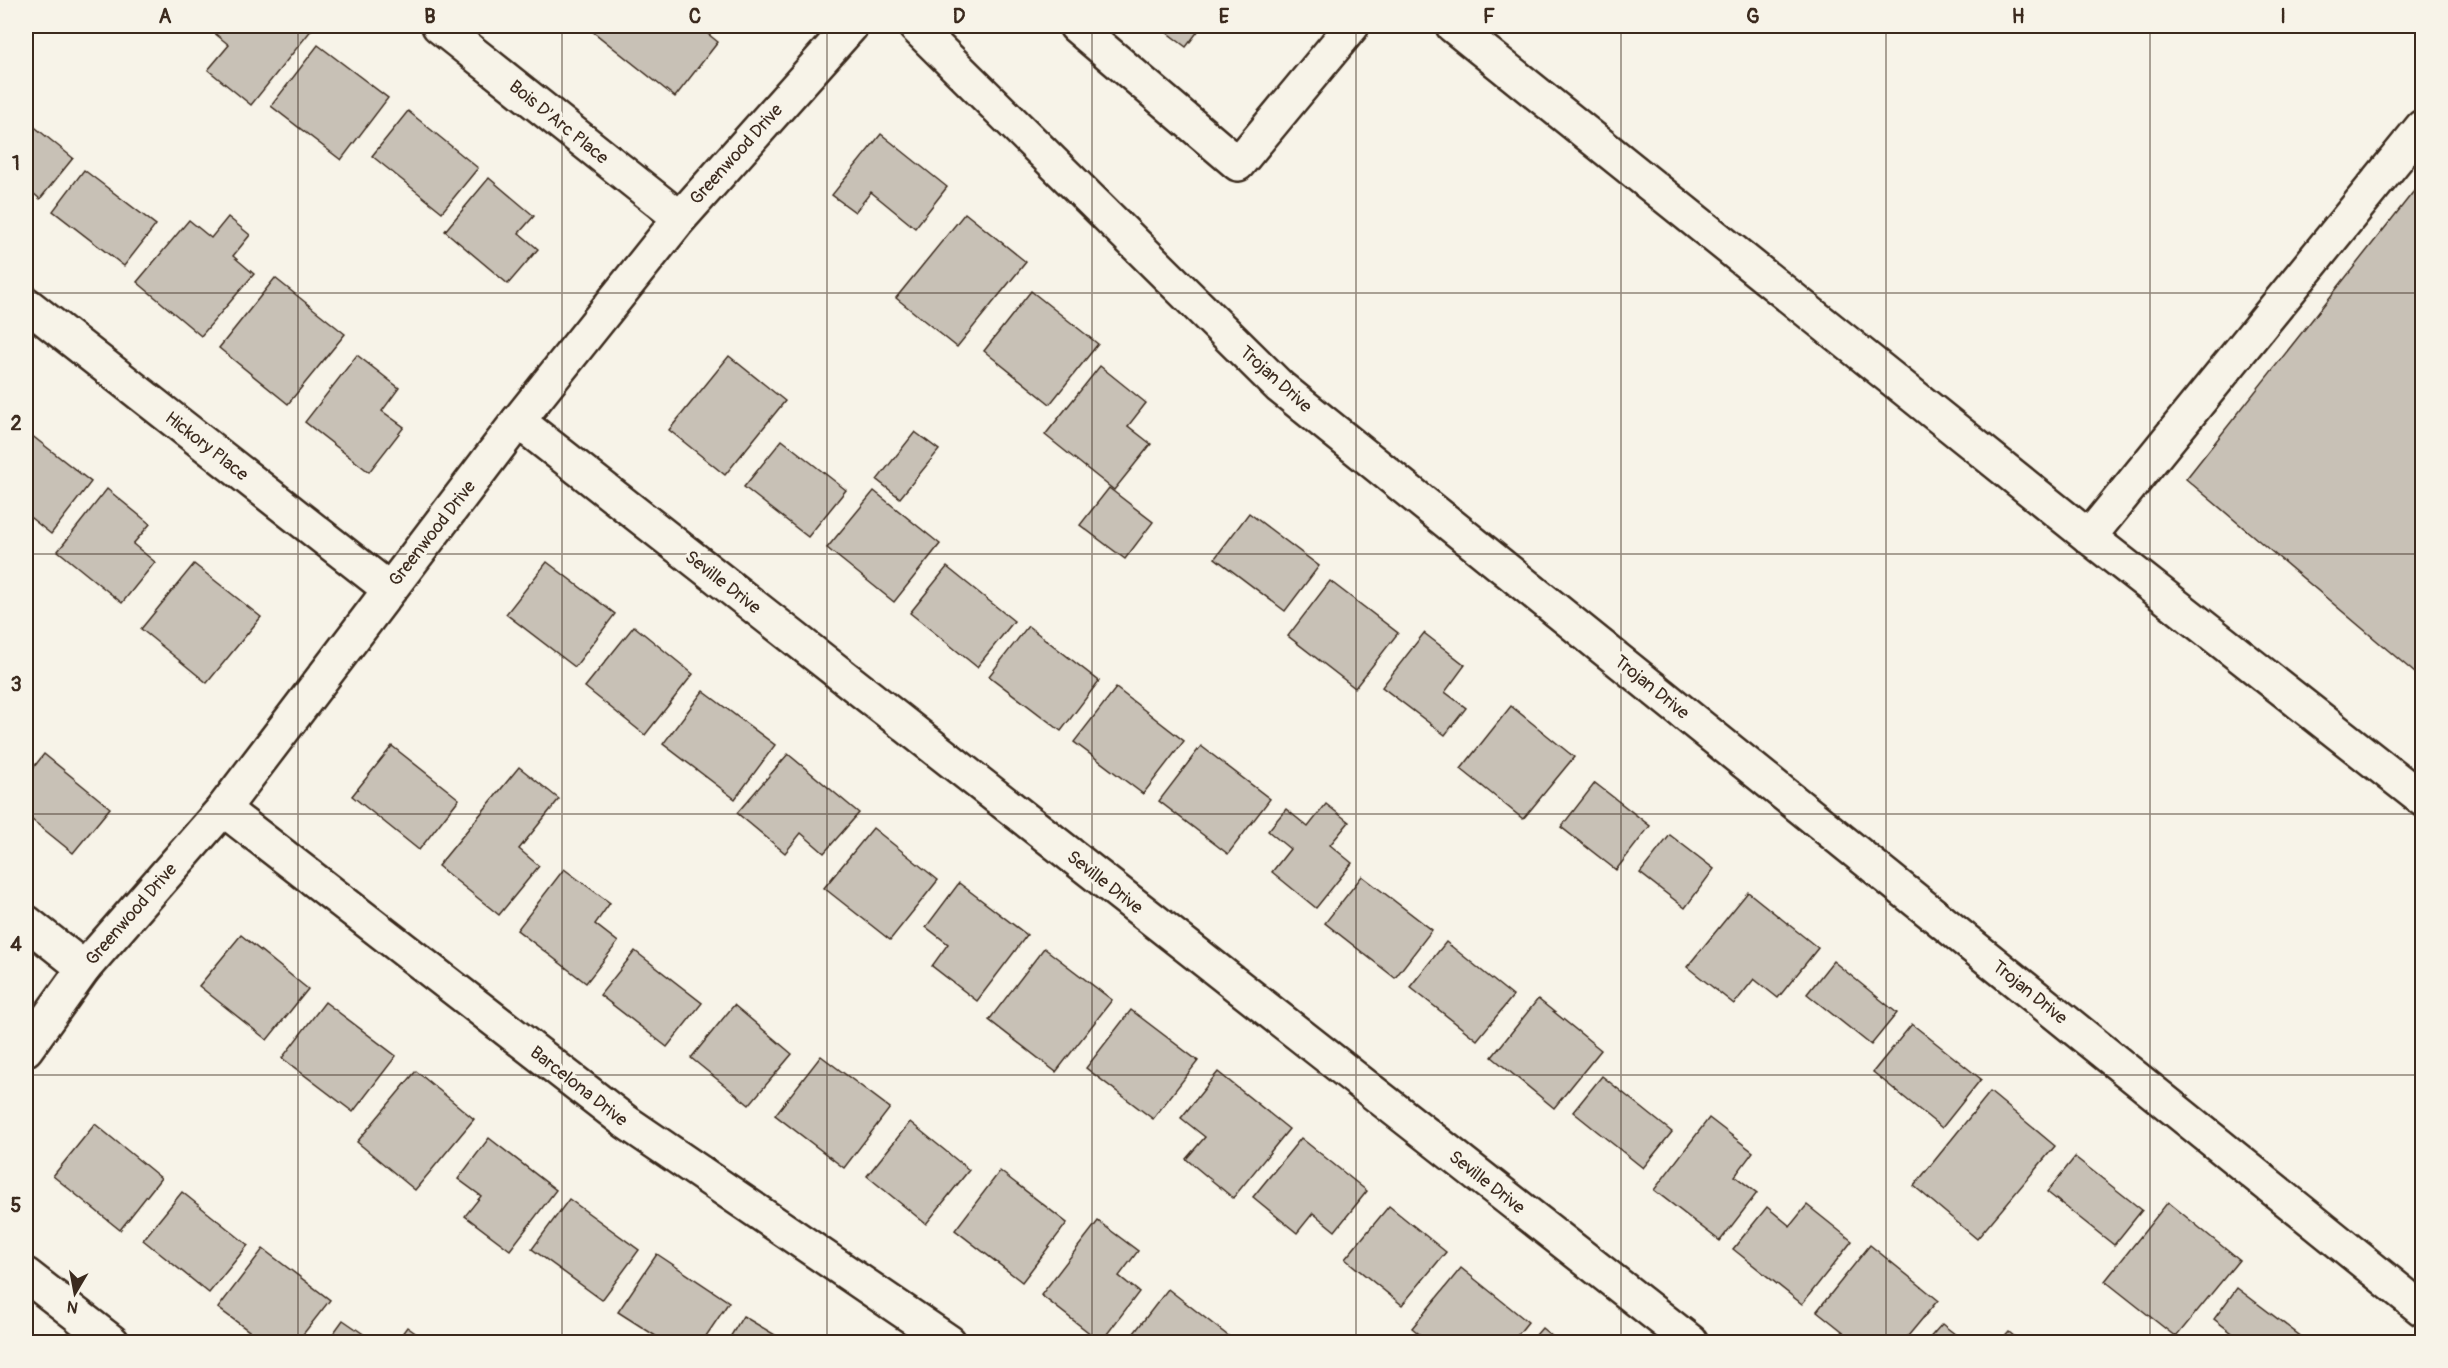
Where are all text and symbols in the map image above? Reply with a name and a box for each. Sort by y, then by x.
text: A [159,4,172,29]
text: B [424,4,436,29]
text: C [689,4,701,29]
text: D [953,4,966,29]
text: E [1219,4,1230,29]
text: F [1483,4,1495,29]
text: G [1746,4,1760,29]
text: H [2012,4,2025,29]
text: I [2280,4,2286,29]
street label: Bois D'Arc Place [504,75,613,170]
street label: Greenwood Drive [685,99,788,210]
text: 1 [12,151,20,176]
street label: Trojan Drive [1235,341,1317,418]
street label: Hickory Place [160,407,253,486]
text: 2 [10,411,22,436]
street label: Greenwood Drive [384,476,481,591]
street label: Seville Drive [680,545,766,619]
street label: Trojan Drive [1610,650,1694,725]
text: 3 [10,672,22,697]
street label: Seville Drive [1062,845,1148,919]
street label: Greenwood Drive [81,858,182,970]
text: 4 [10,932,22,957]
street label: Trojan Drive [1988,955,2072,1030]
street label: Barcelona Drive [525,1041,632,1132]
street label: Seville Drive [1444,1145,1530,1219]
text: 5 [11,1193,22,1218]
north arrow [45,1263,105,1323]
text: N [65,1296,80,1318]

